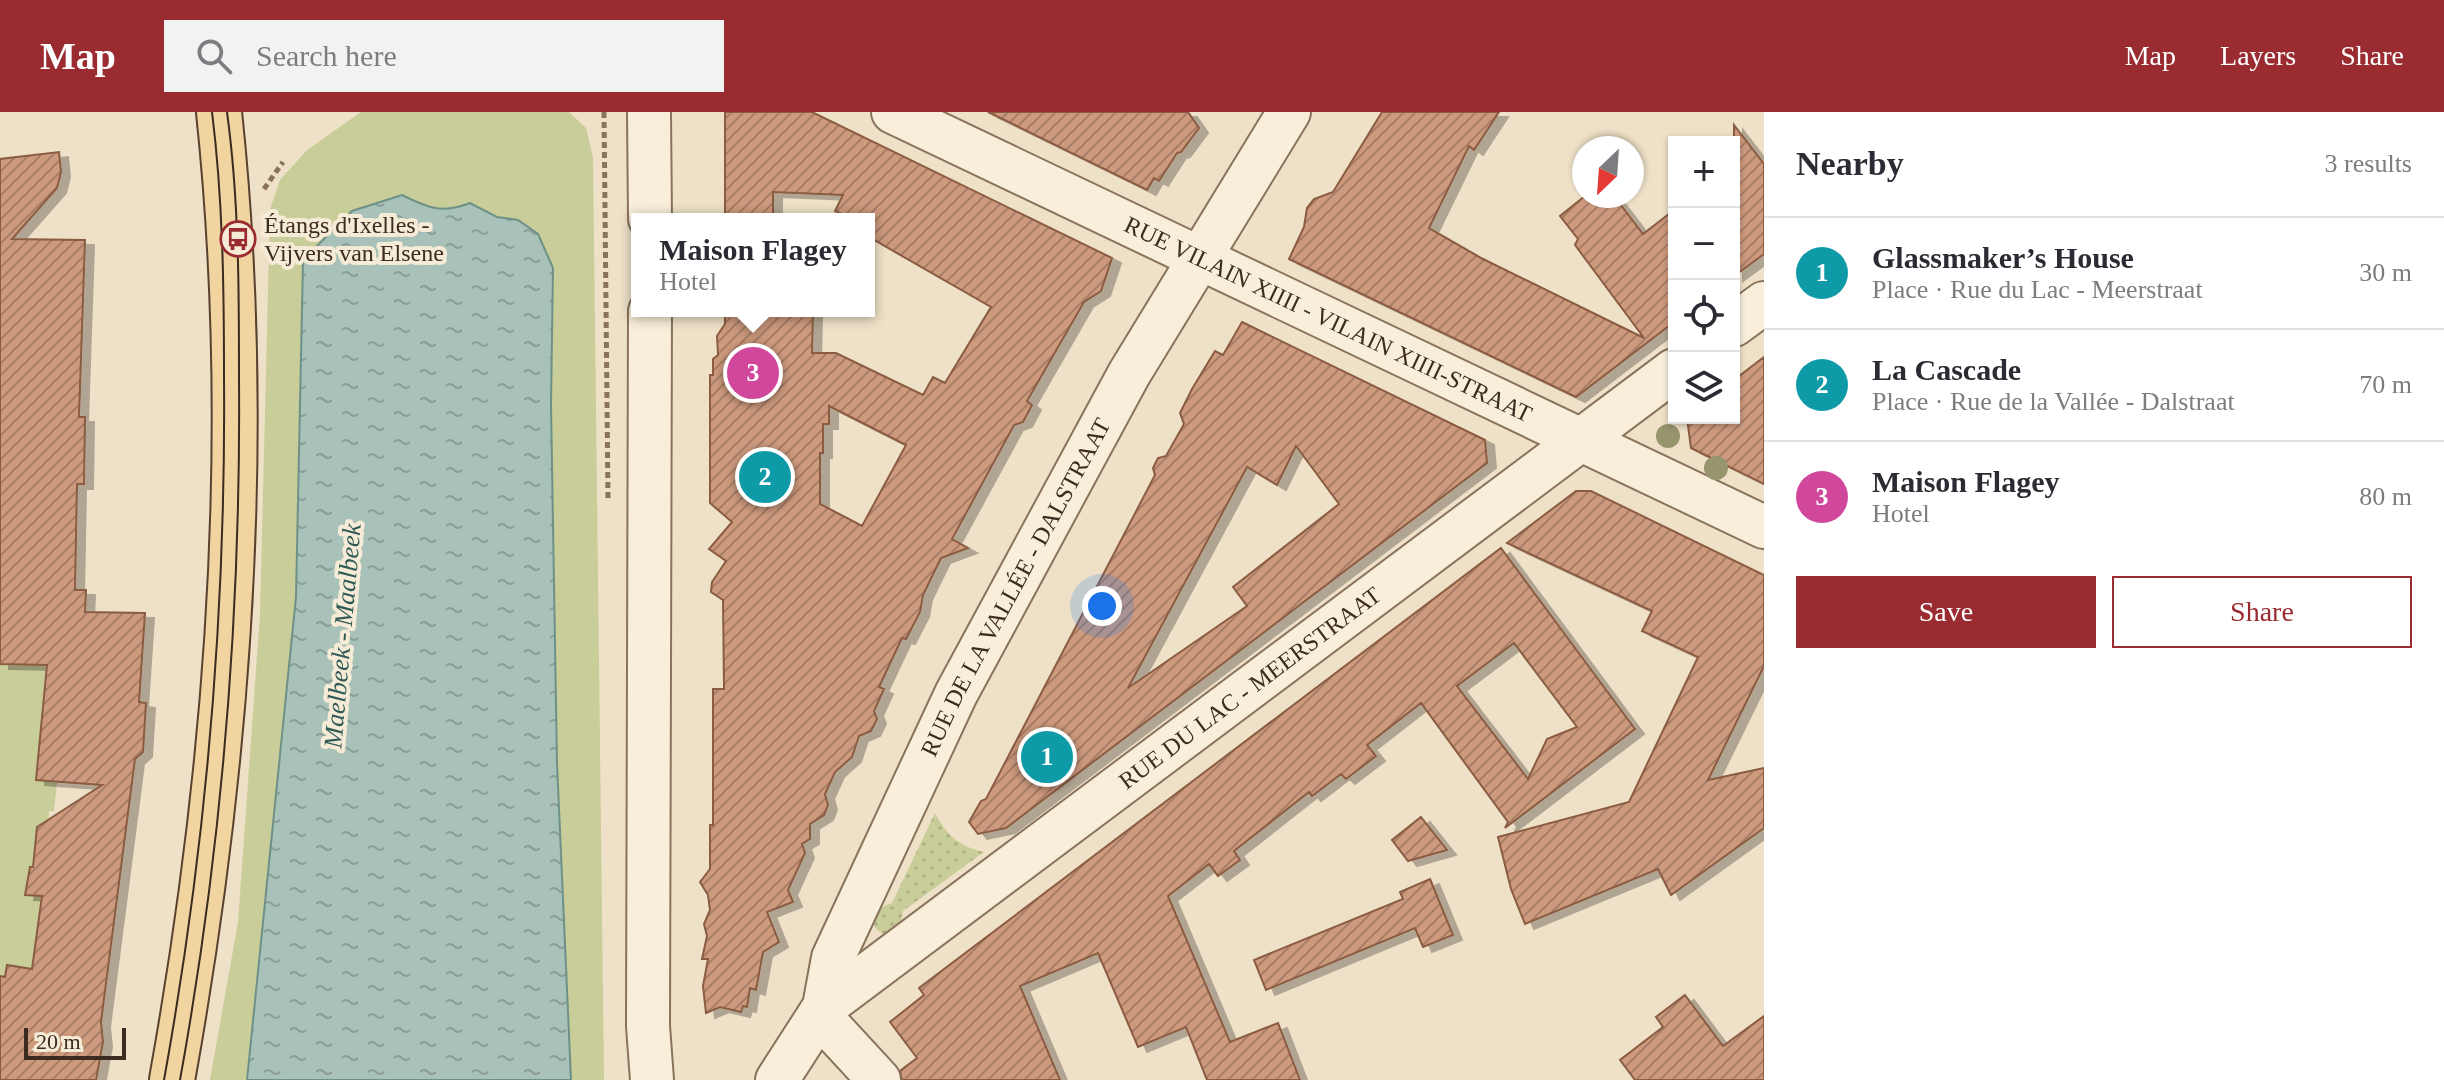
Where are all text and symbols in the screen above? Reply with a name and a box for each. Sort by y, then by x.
search box [164,20,724,92]
icon: search [192,34,236,78]
text: Map [40,35,116,77]
text: Search here [256,39,397,72]
text: Map [2125,40,2176,71]
text: Layers [2220,40,2296,71]
text: Share [2340,40,2404,71]
north arrow [1572,136,1644,208]
map controls [1668,136,1740,424]
button: + [1668,136,1740,208]
text: Nearby [1796,145,1904,182]
text: 3 results [2325,149,2412,178]
button: − [1668,208,1740,280]
street label: RUE VILAIN XIIII - VILAIN XIIII-STRAAT [1120,211,1536,428]
place label: Étangs d'Ixelles - Vijvers van Elsene [264,212,444,266]
popup [631,213,875,317]
bus stop icon: Étangs d'Ixelles - Vijvers van Elsene [219,220,257,258]
text: Maison Flagey [659,233,847,266]
text: Glassmaker’s House [1872,241,2134,274]
text: 1 [1816,258,1829,287]
text: 30 m [2359,258,2412,287]
text: Hotel [659,267,717,296]
text: Place · Rue du Lac - Meerstraat [1872,275,2203,304]
button: locate [1668,280,1740,352]
pin: 3 [727,343,779,403]
button: layers [1668,352,1740,424]
text: La Cascade [1872,353,2021,386]
text: 2 [1816,370,1829,399]
text: 70 m [2359,370,2412,399]
text: Place · Rue de la Vallée - Dalstraat [1872,387,2235,416]
street label: RUE DE LA VALLÉE - DALSTRAAT [916,414,1116,760]
pin: 2 [739,447,791,507]
text: Maison Flagey [1872,465,2060,498]
text: 3 [1816,482,1829,511]
text: 80 m [2359,482,2412,511]
text: Hotel [1872,499,1930,528]
water label: Maelbeek - Maalbeek [318,522,367,750]
button: Save [1796,576,2096,648]
button: Share [2112,576,2412,648]
street label: RUE DU LAC - MEERSTRAAT [1114,581,1386,794]
your location [1082,586,1122,626]
pin: 1 [1021,727,1073,787]
scale bar [24,1024,126,1060]
text: 20 m [36,1029,81,1054]

